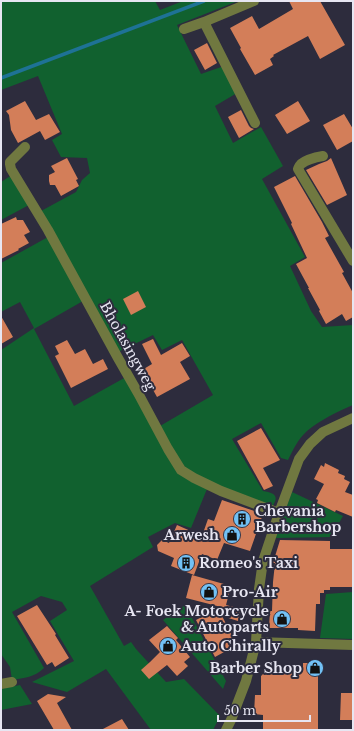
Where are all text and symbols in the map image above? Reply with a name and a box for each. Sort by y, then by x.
street label: Bholasingweg [96,298,160,394]
place label: Chevania Barbershop [255,502,342,536]
building icon: Chevania Barbershop [232,509,252,529]
shop icon: Arwesh [222,525,242,545]
place label: Arwesh [163,526,219,544]
building icon: Romeo's Taxi [176,553,196,573]
place label: Romeo's Taxi [199,554,298,572]
shop icon: Pro-Air [199,582,219,602]
place label: Pro-Air [222,583,278,601]
place label: A- Foek Motorcycle & Autoparts [123,602,269,636]
shop icon: A- Foek Motorcycle & Autoparts [272,609,292,629]
shop icon: Auto Chirally [158,636,178,656]
place label: Auto Chirally [180,637,282,655]
shop icon: Barber Shop [305,658,325,678]
place label: Barber Shop [209,659,302,677]
scale bar [218,697,310,723]
text: 50 m [224,703,256,718]

